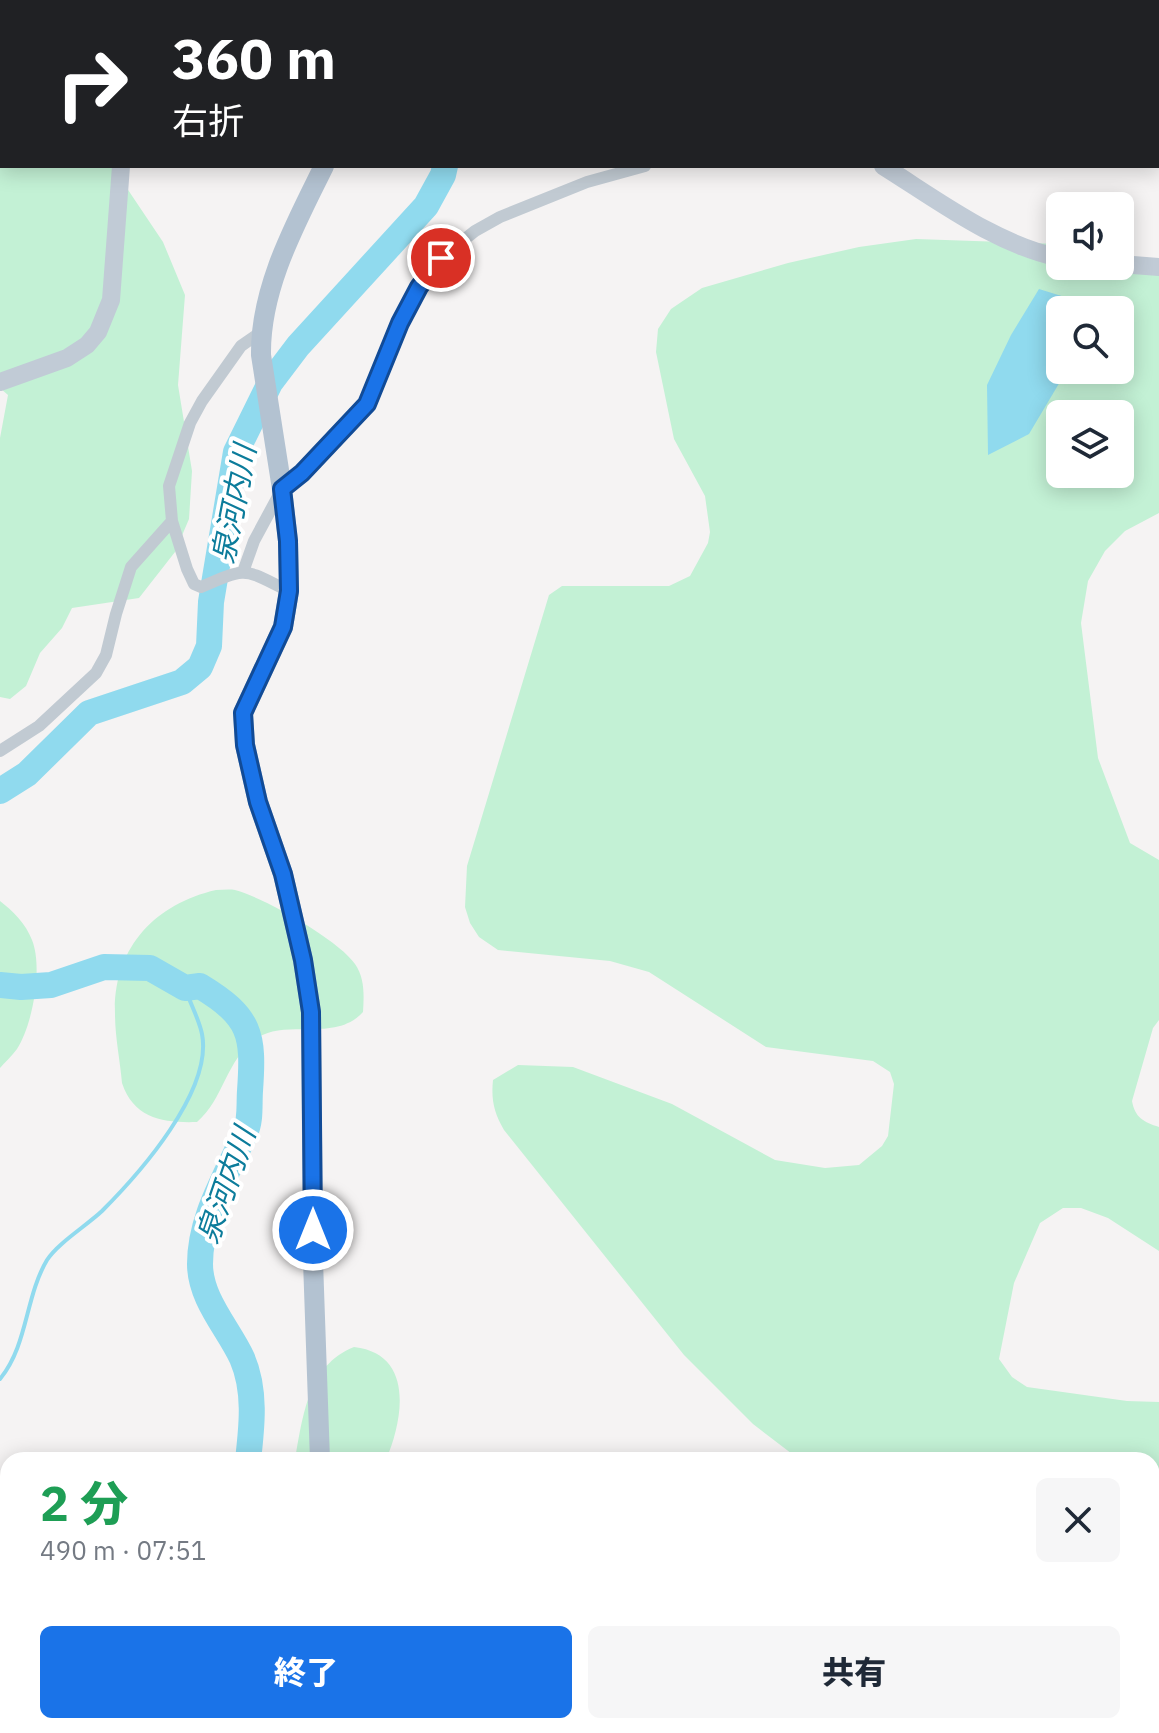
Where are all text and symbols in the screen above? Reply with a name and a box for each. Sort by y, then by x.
text: 360 m [172,22,336,94]
icon: right [40,32,144,136]
text: 右折 [172,97,244,144]
map controls [1046,192,1134,488]
button: sound [1046,192,1134,280]
pin [407,224,475,292]
icon: arrive [419,236,463,280]
button: search [1046,296,1134,384]
button: layers [1046,400,1134,488]
water label: 泉河内川 [202,438,264,567]
water label: 泉河内川 [187,1119,264,1248]
position arrow [271,1188,355,1272]
text: 2 分 [40,1472,128,1534]
button: close [1036,1478,1120,1562]
text: 490 m · 07:51 [40,1533,206,1567]
button: 終了 [40,1626,572,1718]
button: 共有 [588,1626,1120,1718]

